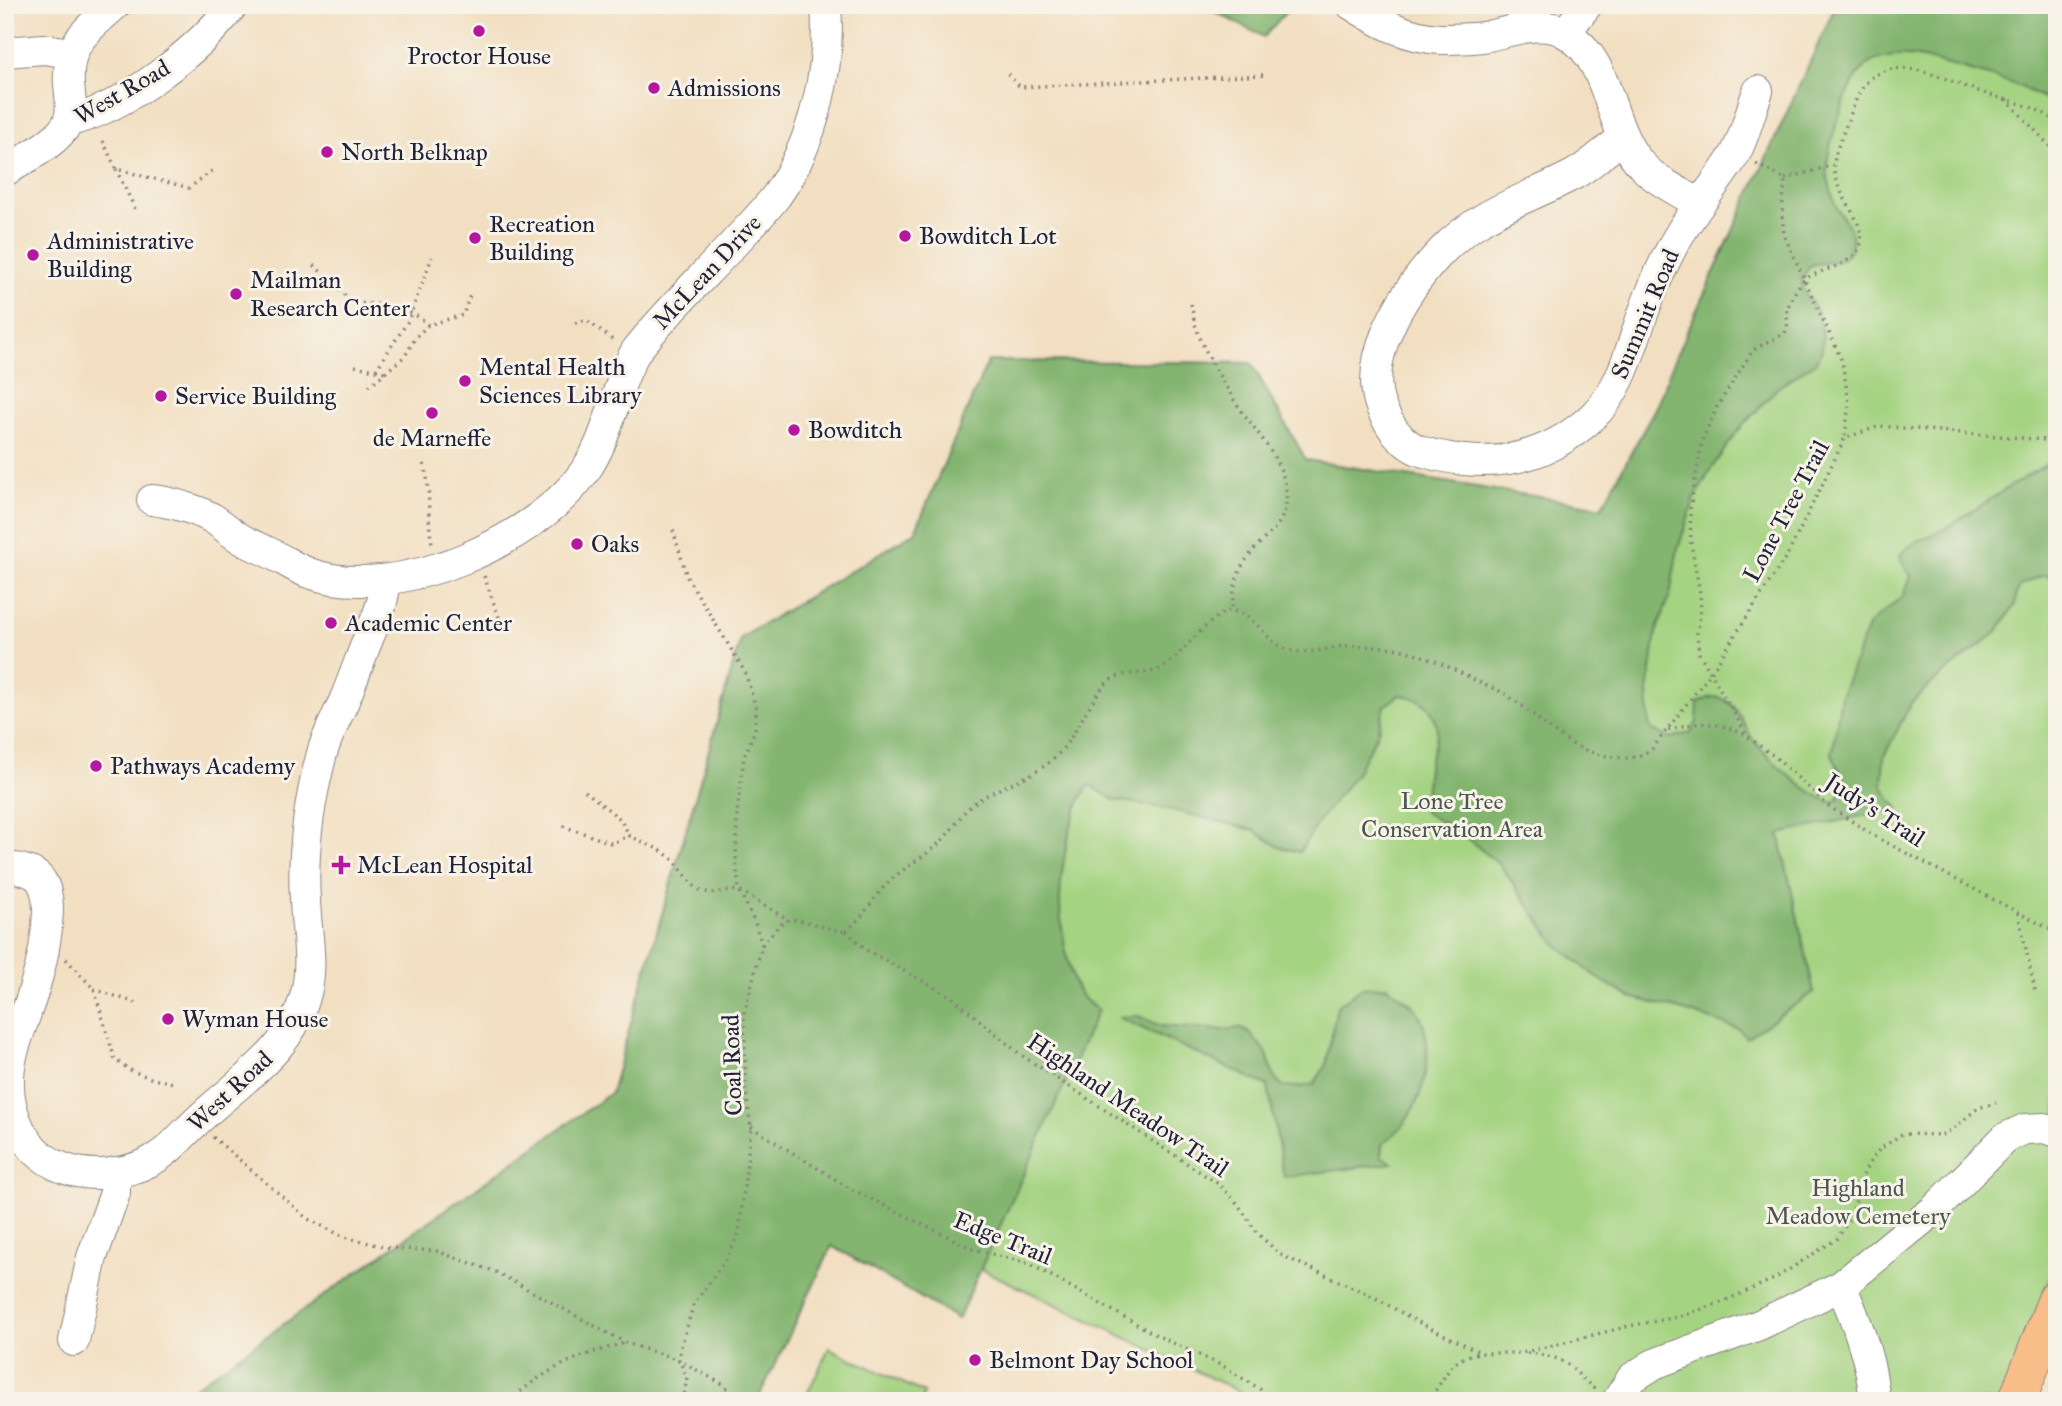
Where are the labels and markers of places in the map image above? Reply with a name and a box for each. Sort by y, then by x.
marker: Proctor House [471,23,487,39]
place label: Proctor House [407,41,551,71]
place label: Admissions [667,73,781,103]
marker: Admissions [646,80,662,96]
place label: North Belknap [341,137,488,167]
marker: North Belknap [319,144,335,160]
place label: Recreation Building [489,209,595,267]
place label: Bowditch Lot [919,221,1057,251]
place label: Administrative Building [46,226,194,284]
marker: Bowditch Lot [897,228,913,244]
marker: Recreation Building [467,230,483,246]
marker: Administrative Building [25,247,41,263]
place label: Mailman Research Center [250,265,410,323]
marker: Mailman Research Center [228,286,244,302]
place label: Mental Health Sciences Library [479,352,642,410]
marker: Mental Health Sciences Library [457,373,473,389]
place label: Service Building [175,381,337,411]
marker: Service Building [153,388,169,404]
marker: de Marneffe [424,405,440,421]
place label: Bowditch [808,415,902,445]
marker: Bowditch [786,422,802,438]
place label: de Marneffe [373,423,491,453]
place label: Oaks [591,529,639,559]
marker: Oaks [569,536,585,552]
place label: Academic Center [344,608,512,638]
marker: Academic Center [323,615,339,631]
place label: Pathways Academy [110,751,296,781]
marker: Pathways Academy [88,758,104,774]
place label: McLean Hospital [357,850,533,880]
marker: McLean Hospital [331,855,351,875]
place label: Wyman House [182,1004,328,1034]
marker: Wyman House [160,1011,176,1027]
place label: Belmont Day School [989,1345,1194,1375]
marker: Belmont Day School [967,1352,983,1368]

